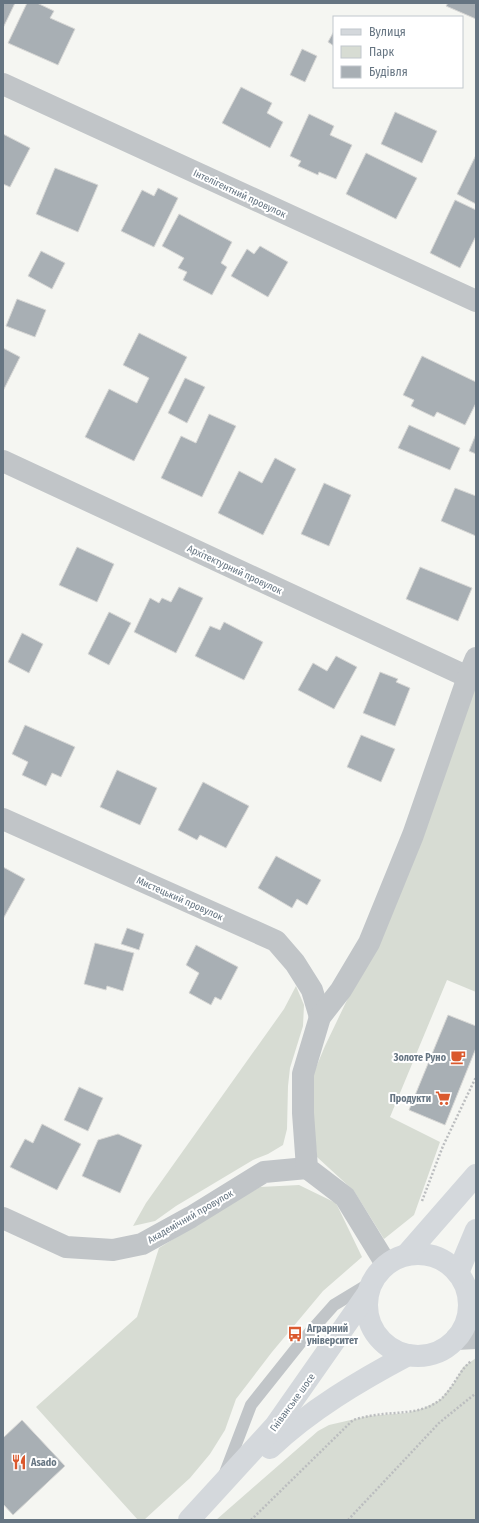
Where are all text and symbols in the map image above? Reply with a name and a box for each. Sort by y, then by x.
legend [333,16,463,88]
text: Вулиця [369,25,406,39]
text: Парк [369,45,395,59]
text: Будівля [369,65,408,79]
street label: Інтелігентний провулок [191,166,289,221]
street label: Архітектурний провулок [185,542,285,597]
street label: Мистецький провулок [134,874,225,924]
cafe icon: Золоте Руно [449,1048,467,1066]
place label: Золоте Руно [393,1052,447,1064]
supermarket icon: Продукти [434,1089,452,1107]
place label: Продукти [390,1093,431,1105]
street label: Академічний провулок [145,1186,236,1246]
place label: Аграрний університет [306,1323,359,1347]
bus stop icon: Аграрний університет [286,1325,304,1343]
street label: Гніванське шосе [267,1370,318,1434]
restaurant icon: Asado [10,1453,28,1471]
place label: Asado [30,1457,57,1469]

